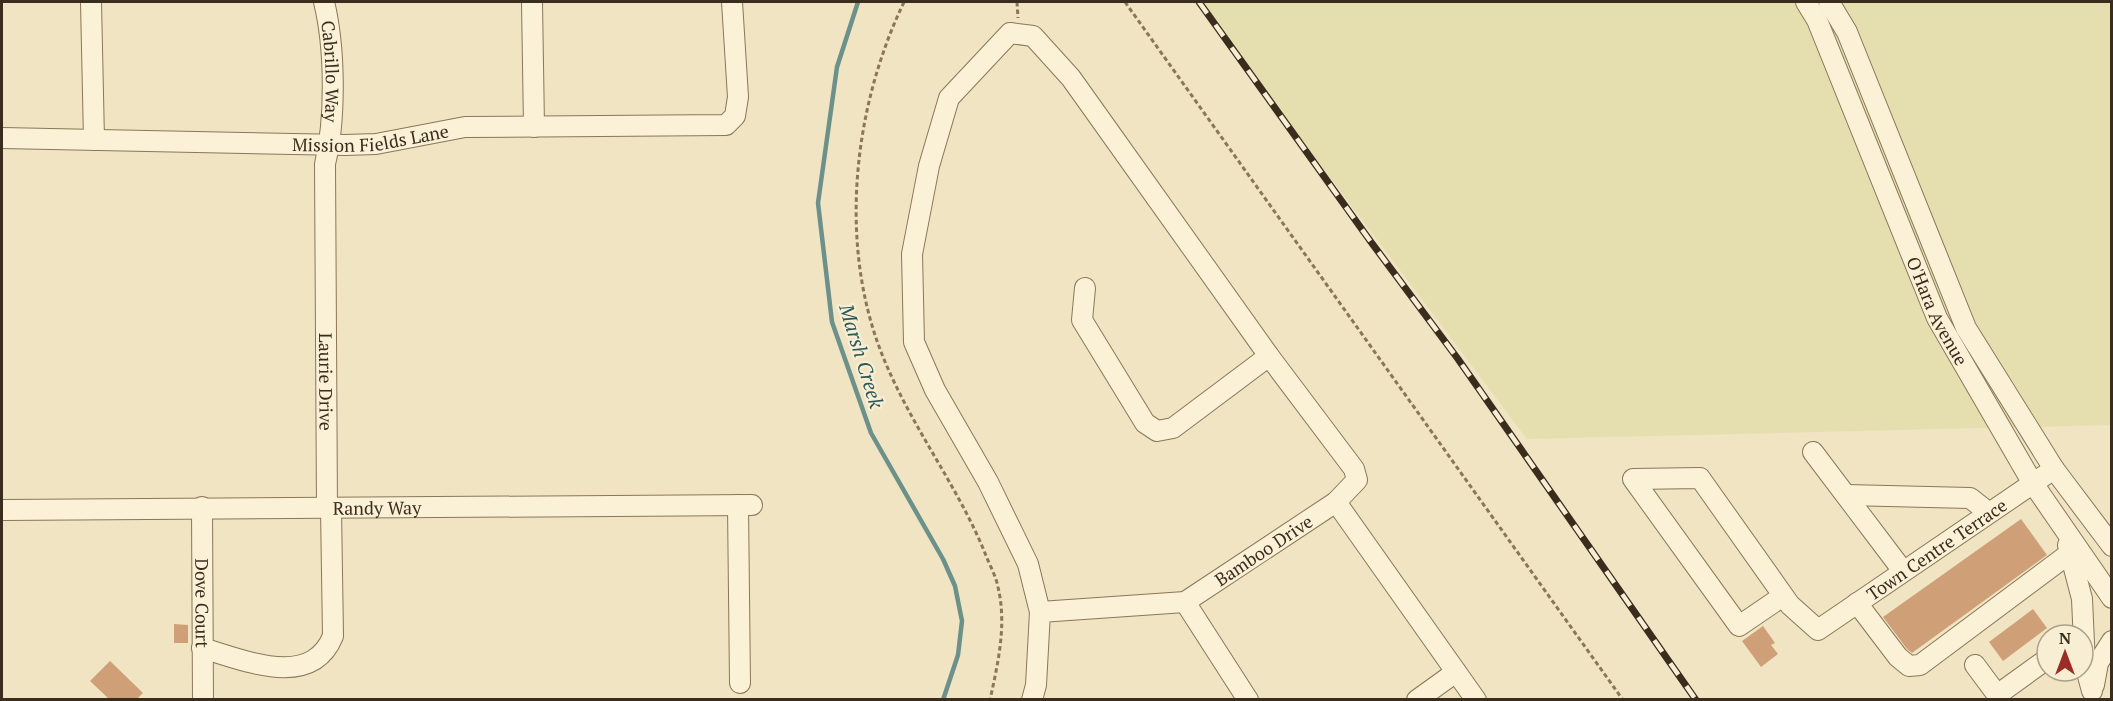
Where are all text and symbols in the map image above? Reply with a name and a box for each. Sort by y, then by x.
street label: Cabrillo Way [316,19,345,124]
street label: Mission Fields Lane [292,118,451,157]
street label: O'Hara Avenue [1901,253,1974,370]
water label: Marsh Creek [833,300,891,412]
street label: Laurie Drive [314,333,339,431]
street label: Town Centre Terrace [1861,493,2011,606]
street label: Randy Way [333,495,422,520]
street label: Bamboo Drive [1210,509,1317,591]
street label: Dove Court [190,558,215,648]
north arrow [2035,623,2095,683]
text: N [2059,627,2071,649]

